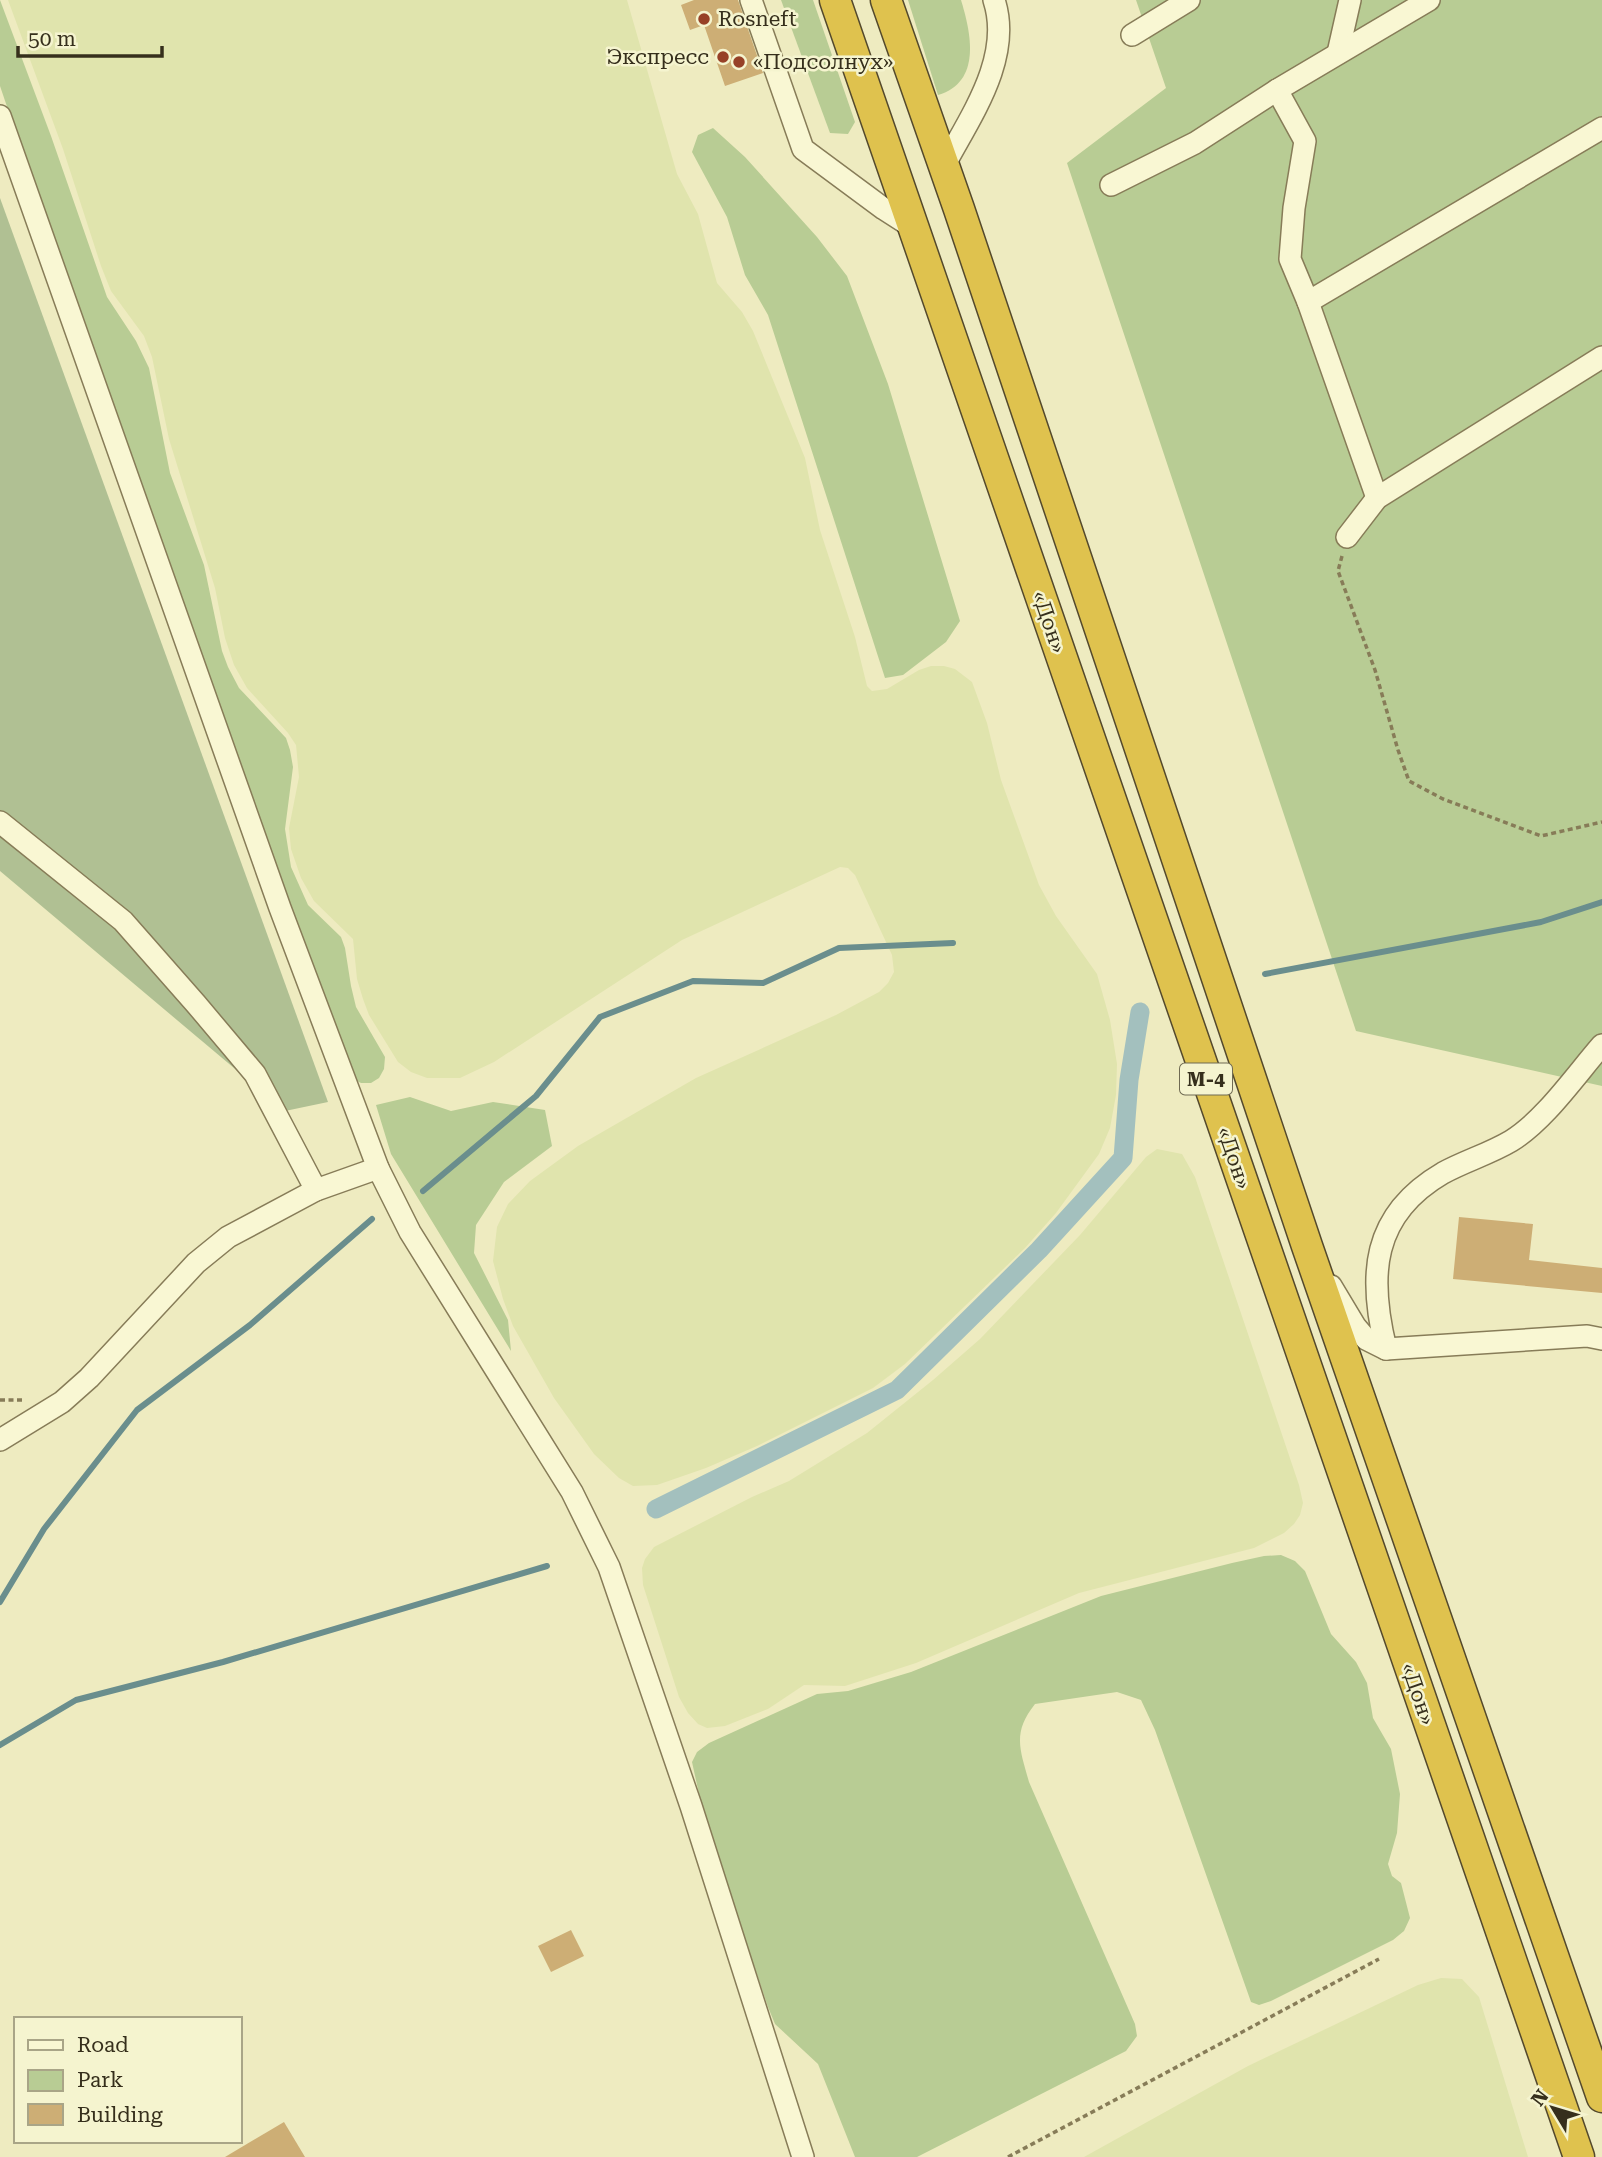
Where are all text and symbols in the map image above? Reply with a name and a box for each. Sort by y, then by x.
place label: Rosneft [718,7,797,31]
marker: Rosneft [696,11,712,27]
scale bar [18,14,161,58]
text: 50 m [28,27,76,51]
place label: Экспресс [607,45,709,69]
marker: Экспресс [715,49,731,65]
place label: «Подсолнух» [753,50,893,74]
marker: «Подсолнух» [731,54,747,70]
street label: «Дон» [1027,588,1071,656]
road number: М-4 [1180,1064,1232,1094]
street label: «Дон» [1212,1124,1256,1192]
street label: «Дон» [1396,1660,1440,1728]
legend [14,2017,242,2143]
text: Road [77,2033,129,2057]
text: Park [77,2068,123,2092]
north arrow [1518,2073,1588,2143]
text: N [1526,2085,1554,2111]
text: Building [77,2103,163,2127]

